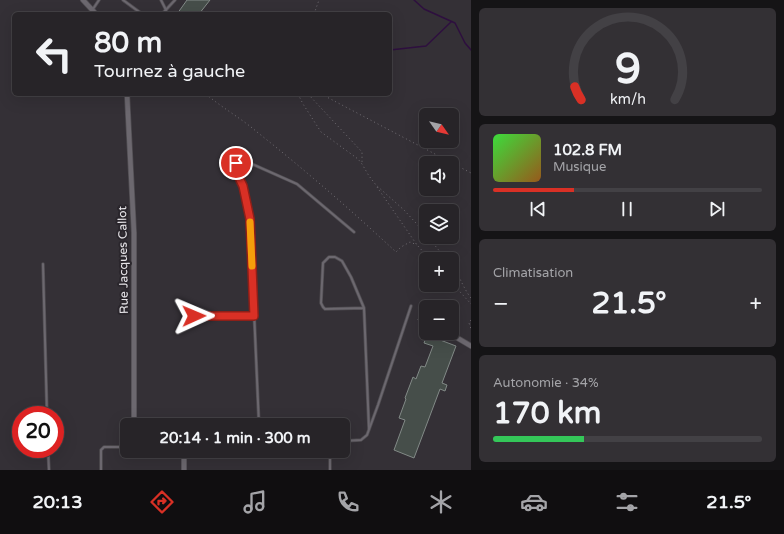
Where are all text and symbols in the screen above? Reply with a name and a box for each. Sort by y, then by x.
text: 80 m [94,26,162,60]
icon: left [28,28,80,80]
text: 9 [614,45,641,95]
text: Tournez à gauche [94,60,245,82]
text: km/h [610,90,645,107]
north arrow [419,108,459,148]
map controls [419,108,459,340]
text: 102.8 FM [553,141,622,159]
pin [219,146,253,180]
icon: arrive [225,152,247,174]
button: sound [419,156,459,196]
text: Musique [553,159,606,175]
icon: previous [527,198,549,220]
icon: pause [616,198,638,220]
icon: next [706,198,728,220]
button: layers [419,204,459,244]
street label: Rue Jacques Callot [115,206,131,314]
button: + [419,252,459,292]
text: Climatisation [493,265,573,281]
text: 21.5° [592,285,667,322]
text: − [493,291,509,317]
text: + [750,291,762,317]
position arrow [173,295,215,337]
button: − [419,300,459,340]
text: Autonomie · 34% [493,375,599,391]
text: 170 km [493,395,601,432]
speed limit sign: 20 [12,406,64,458]
text: 20:14 · 1 min · 300 m [160,429,310,447]
icon: directions [148,488,176,516]
icon: music [241,488,269,516]
icon: phone [334,488,362,516]
icon: climate [427,488,455,516]
icon: car [520,488,548,516]
icon: filters [613,488,641,516]
text: 20:13 [33,491,82,513]
text: 21.5° [706,491,751,513]

